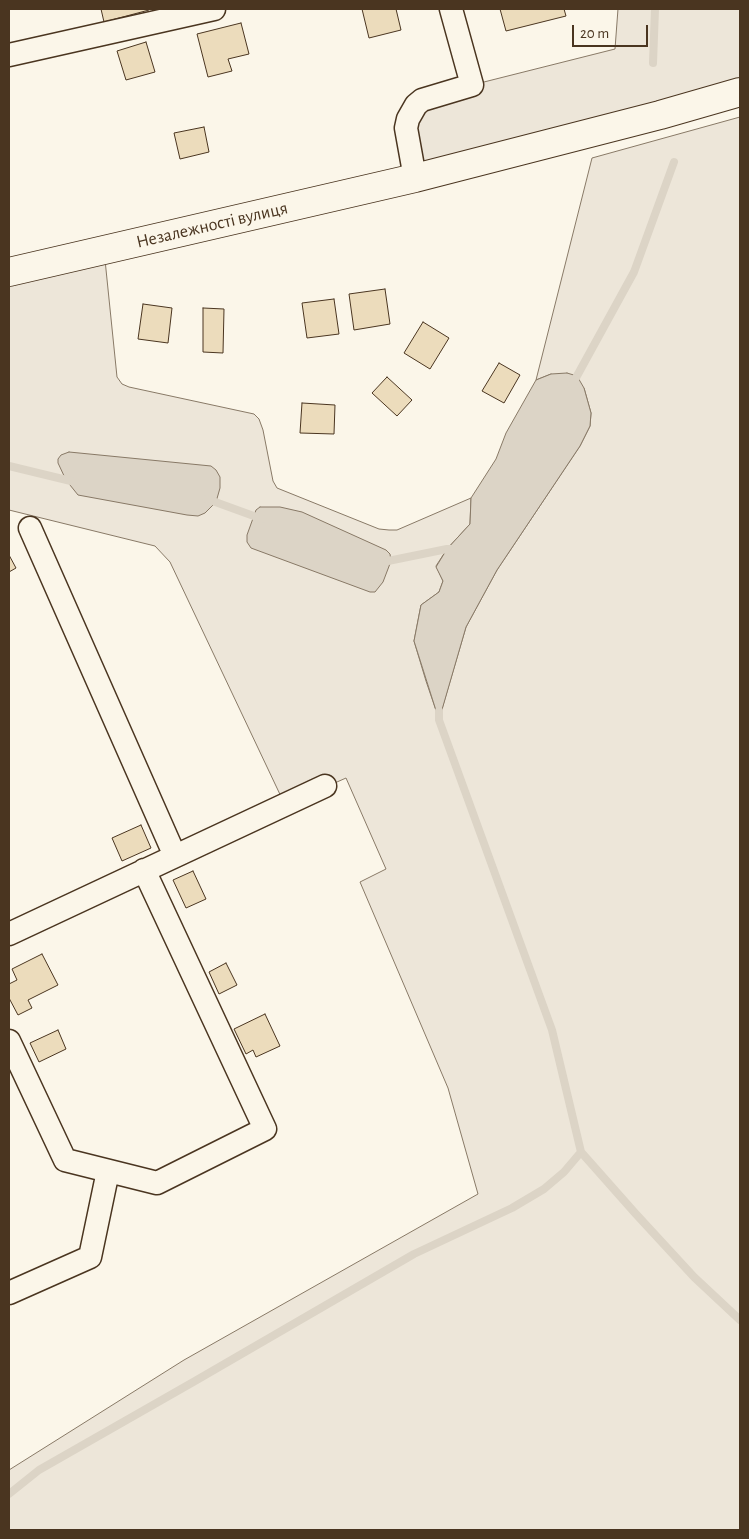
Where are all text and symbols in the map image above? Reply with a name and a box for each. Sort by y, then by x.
scale bar [574,15,650,47]
text: 20 m [580,26,609,41]
street label: Незалежності вулиця [134,197,290,253]

